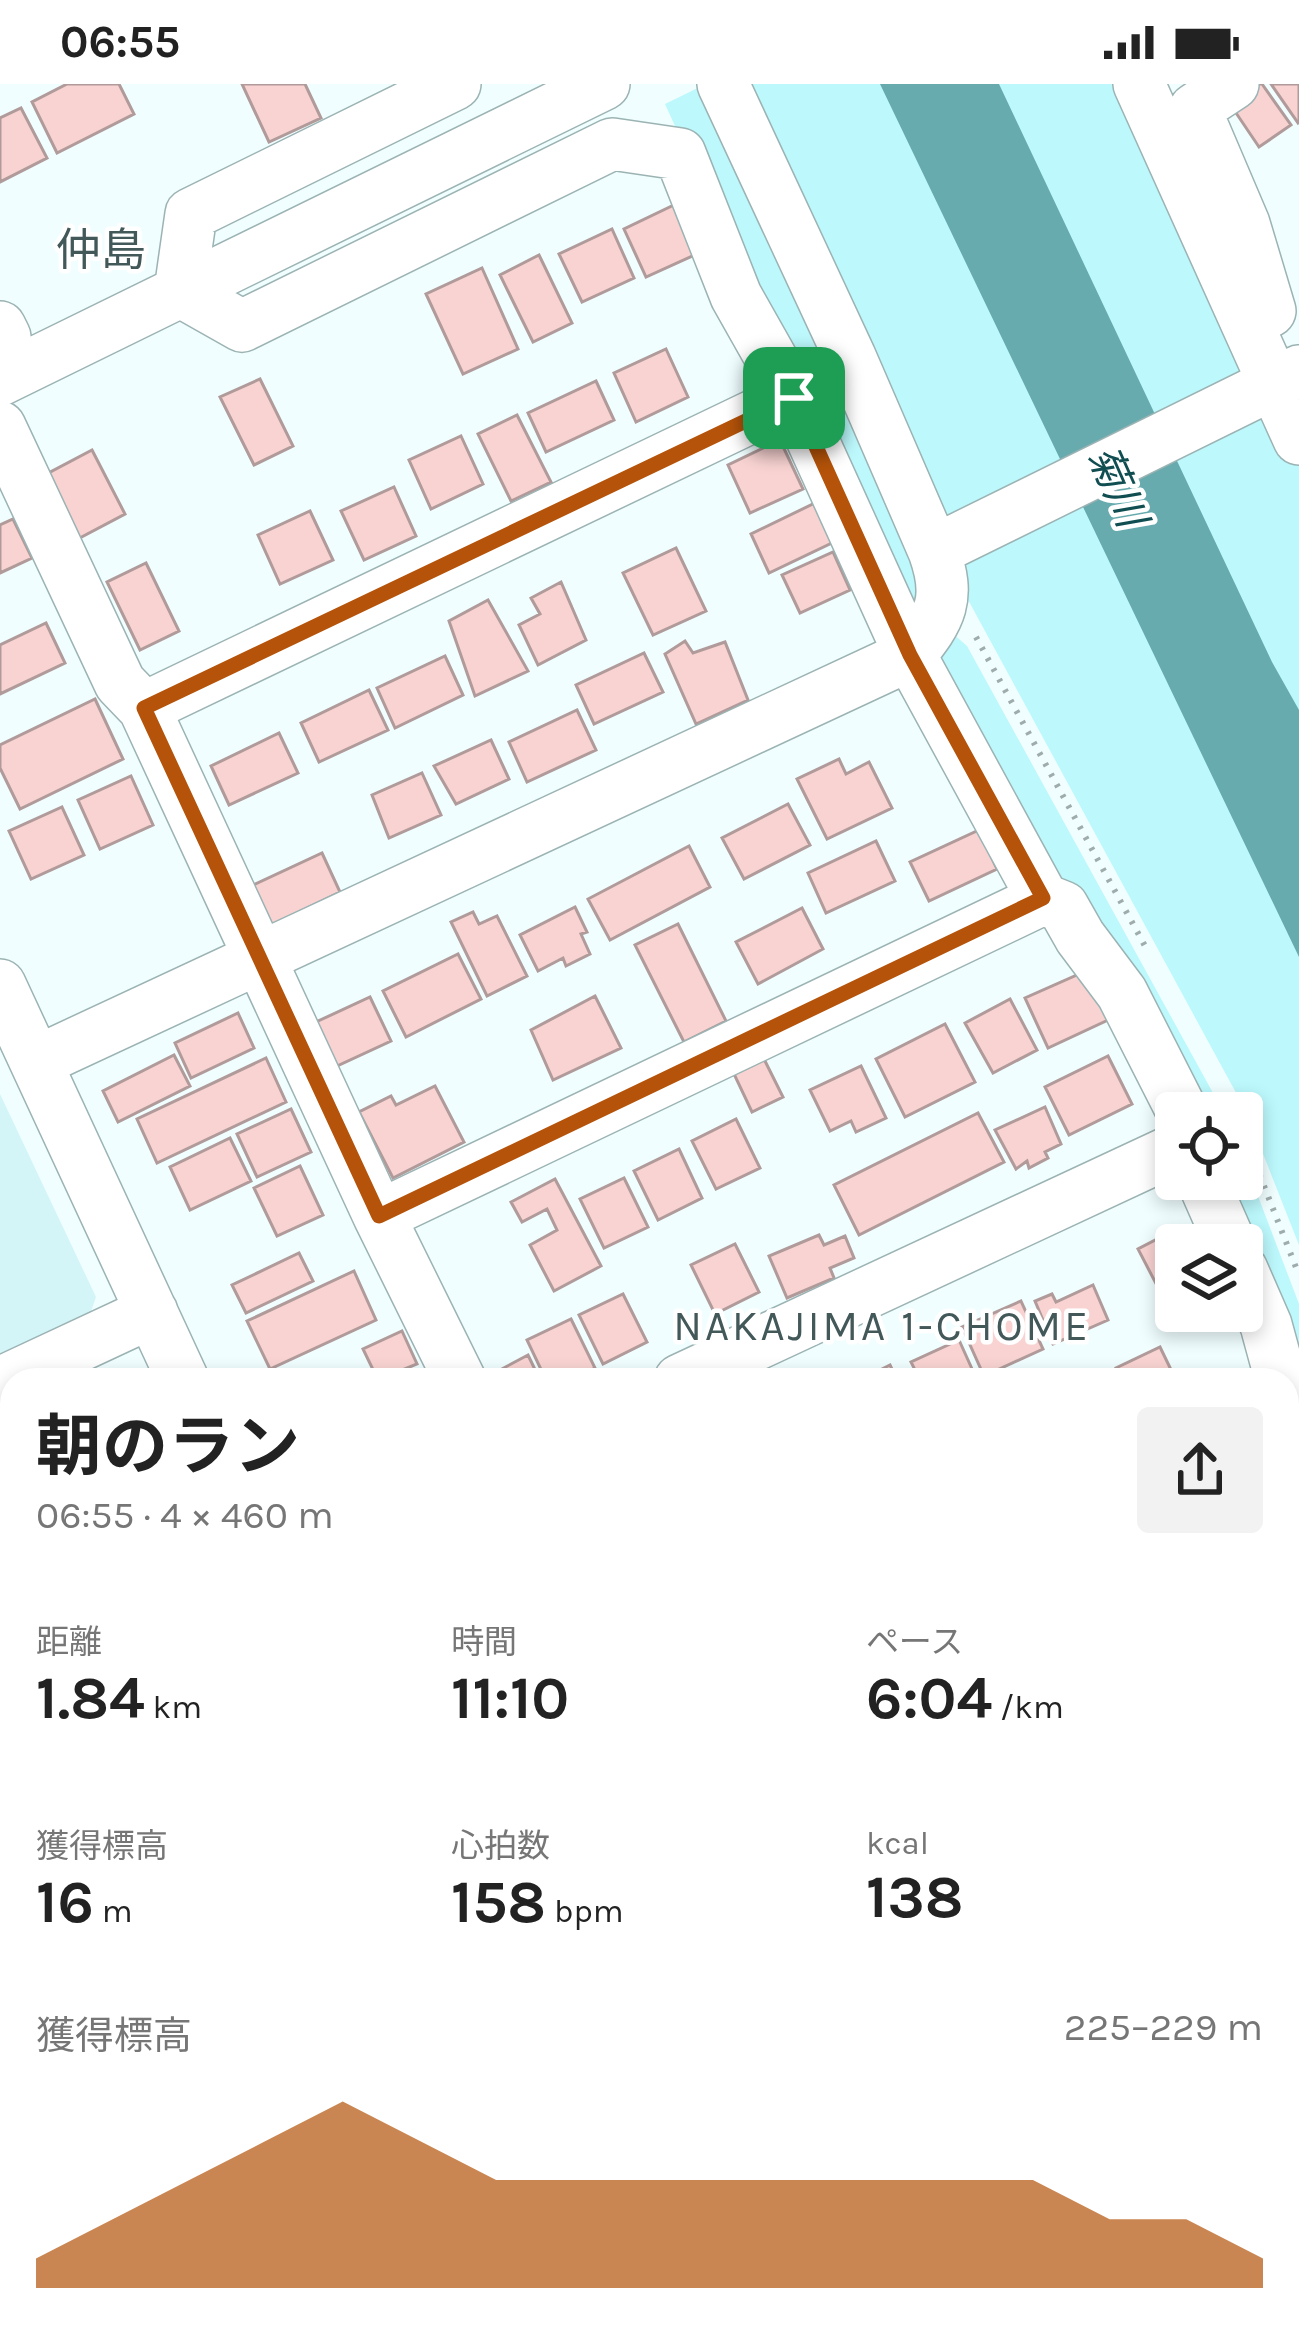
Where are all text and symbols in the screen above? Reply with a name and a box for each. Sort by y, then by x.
text: 06:55 [60,16,180,68]
district label: 仲島 [56,224,146,276]
pin [743,347,845,449]
icon: arrive [761,365,827,431]
water label: 菊川 [1077,437,1159,538]
map controls [1155,1092,1263,1332]
button: locate [1155,1092,1263,1200]
button: layers [1155,1224,1263,1332]
district label: NAKAJIMA 1-CHOME [673,1301,1091,1351]
button: share [1137,1407,1263,1533]
text: 朝のラン [36,1408,300,1486]
text: 06:55 · 4 × 460 m [36,1492,334,1538]
text: 距離 [36,1623,102,1661]
text: 時間 [451,1623,517,1661]
text: ペース [866,1623,963,1661]
text: 1.84 [36,1663,145,1733]
text: 11:10 [451,1663,569,1733]
text: 6:04 [866,1663,992,1733]
text: km [145,1688,202,1726]
text: /km [992,1688,1064,1726]
text: kcal [866,1824,929,1862]
text: 獲得標高 [36,1827,168,1865]
text: 心拍数 [451,1827,550,1865]
text: 138 [866,1862,964,1932]
text: 16 [36,1867,94,1937]
text: 158 [451,1867,546,1937]
text: m [94,1892,133,1930]
text: bpm [546,1892,624,1930]
text: 225–229 m [1064,2004,1263,2050]
text: 獲得標高 [36,2013,192,2059]

